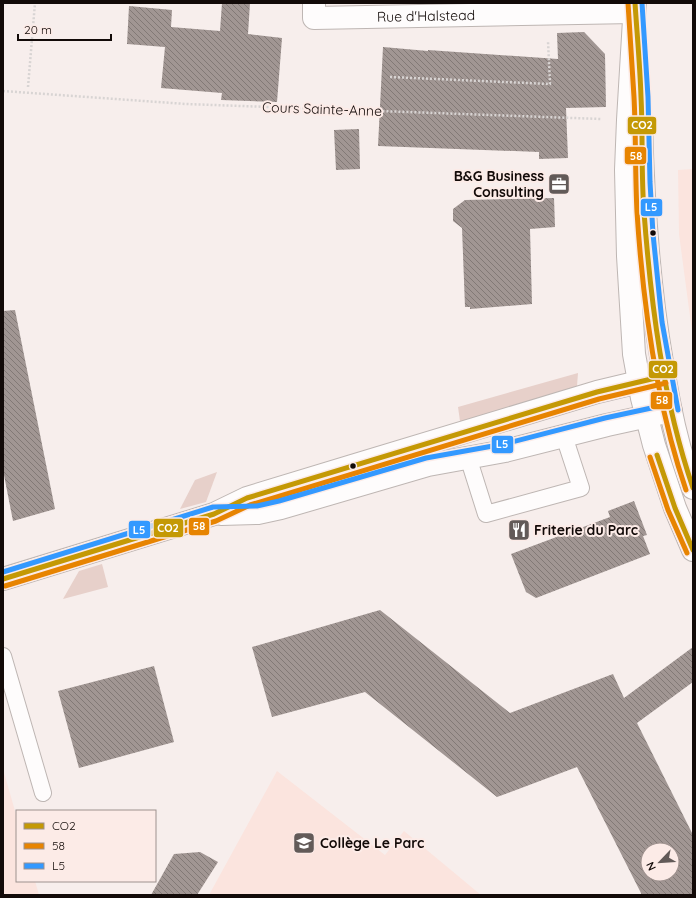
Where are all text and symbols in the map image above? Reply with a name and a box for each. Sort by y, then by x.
street label: Rue d'Halstead [377,6,475,26]
scale bar [18,16,111,42]
text: 20 m [24,22,52,37]
street label: Cours Sainte-Anne [262,98,382,120]
line badge: CO2 [627,116,657,135]
text: CO2 [631,118,653,132]
line badge: 58 [624,146,647,165]
text: 58 [630,149,642,163]
place label: B&G Business Consulting [454,167,544,201]
office icon: B&G Business Consulting [546,171,572,197]
line badge: L5 [640,198,663,217]
text: L5 [645,200,657,214]
unlabelled marker [648,228,658,238]
line badge: CO2 [648,360,678,379]
text: CO2 [652,362,674,376]
line badge: 58 [650,391,673,410]
text: 58 [656,393,668,407]
line badge: L5 [491,435,514,454]
text: L5 [496,437,508,451]
unlabelled marker [348,461,358,471]
line badge: 58 [188,517,210,536]
restaurant icon: Friterie du Parc [506,517,532,543]
line badge: CO2 [153,518,184,538]
text: 58 [193,519,205,533]
line badge: L5 [128,520,151,539]
text: CO2 [157,521,179,535]
place label: Friterie du Parc [534,521,638,539]
text: L5 [133,523,145,537]
legend [16,810,156,882]
text: CO2 [52,818,76,833]
school or university icon: Collège Le Parc [291,830,317,856]
place label: Collège Le Parc [320,834,424,852]
text: 58 [52,838,65,853]
north arrow [640,842,680,882]
text: L5 [52,858,65,873]
text: N [643,860,659,873]

